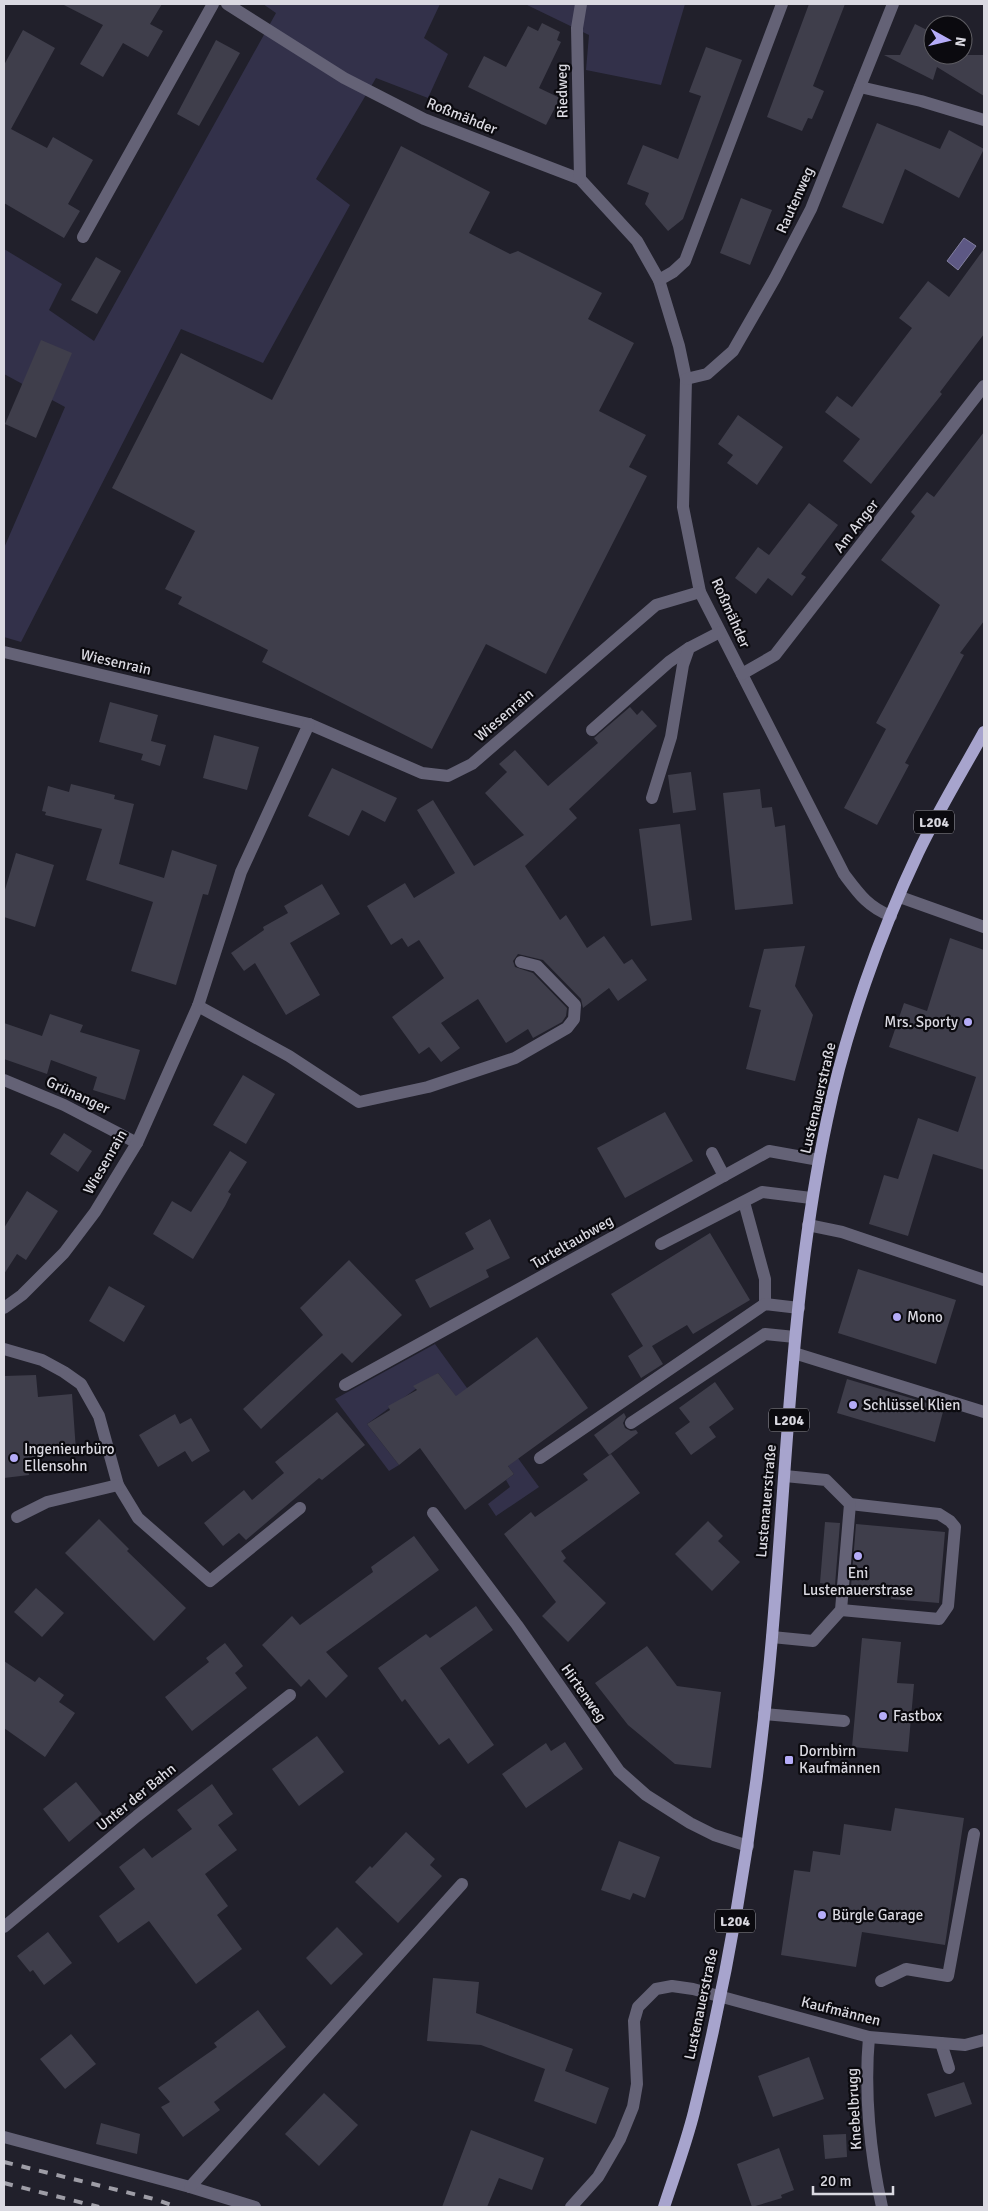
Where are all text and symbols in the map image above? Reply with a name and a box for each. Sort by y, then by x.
north arrow [923,15,973,65]
text: N [951,36,969,48]
street label: Riedweg [553,63,571,118]
street label: Roßmähder [424,94,500,139]
street label: Rautenweg [772,164,818,236]
street label: Am Anger [830,495,883,556]
street label: Roßmähder [708,575,755,651]
street label: Wiesenrain [79,645,153,679]
street label: Wiesenrain [471,685,537,745]
road number: L204 [914,810,954,834]
place label: Mrs. Sporty [884,1013,958,1031]
marker: Mrs. Sporty [962,1016,974,1028]
street label: Lustenauerstraße [796,1041,840,1155]
street label: Grünanger [43,1072,113,1118]
street label: Wiesenrain [79,1126,131,1198]
street label: Turteltaubweg [528,1211,616,1273]
place label: Mono [907,1308,943,1326]
marker: Mono [891,1311,903,1323]
place label: Schlüssel Klien [863,1396,960,1414]
marker: Schlüssel Klien [847,1399,859,1411]
road number: L204 [769,1408,809,1432]
place label: Ingenieurbüro Ellensohn [24,1440,115,1475]
street label: Lustenauerstraße [752,1444,780,1558]
marker: Ingenieurbüro Ellensohn [8,1452,20,1464]
marker: Eni Lustenauerstrase [852,1550,864,1562]
place label: Eni Lustenauerstrase [803,1564,913,1599]
street label: Hirtenweg [558,1661,611,1726]
place label: Fastbox [893,1707,942,1725]
marker: Fastbox [877,1710,889,1722]
place label: Dornbirn Kaufmännen [799,1742,880,1777]
marker: Dornbirn Kaufmännen [783,1754,795,1766]
street label: Unter der Bahn [93,1759,179,1835]
place label: Bürgle Garage [832,1906,923,1924]
marker: Bürgle Garage [816,1909,828,1921]
road number: L204 [715,1910,755,1932]
street label: Lustenauerstraße [680,1947,722,2061]
street label: Kaufmännen [799,1992,883,2030]
street label: Knebelbrugg [843,2068,865,2150]
scale bar [813,2164,893,2196]
text: 20 m [820,2172,851,2190]

